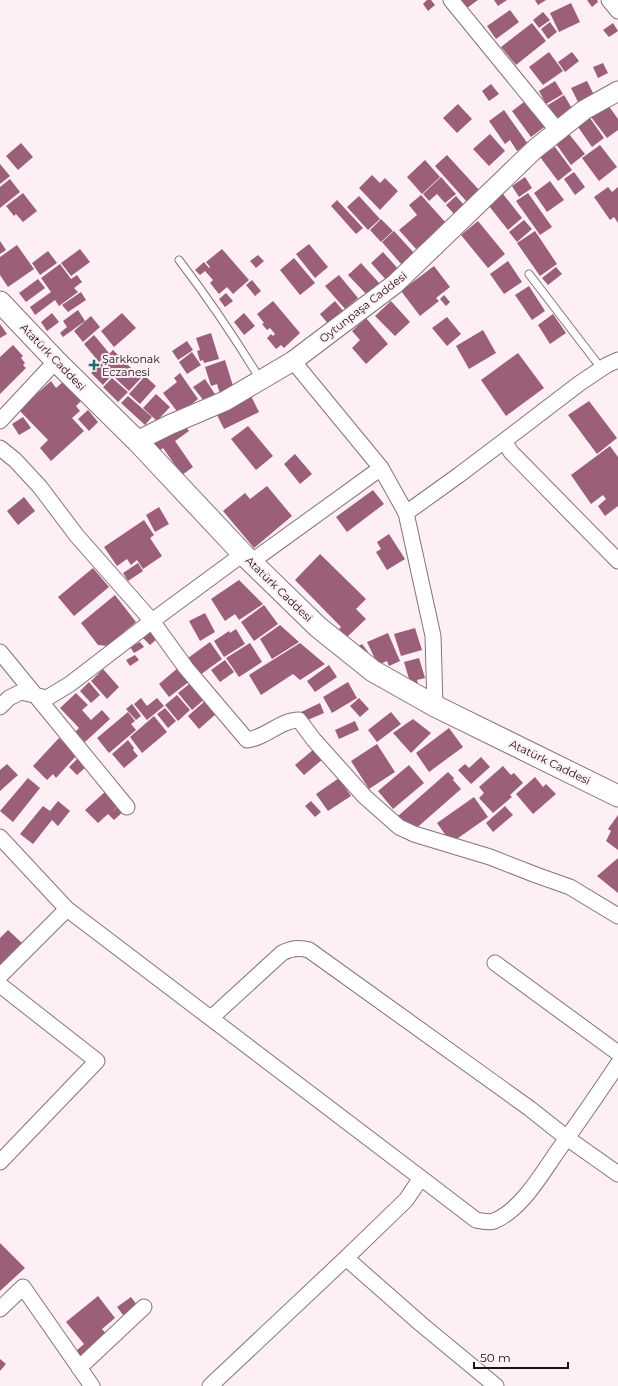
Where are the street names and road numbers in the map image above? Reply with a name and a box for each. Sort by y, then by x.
street label: Oytunpaşa Caddesi [316,268,410,346]
street label: Atatürk Caddesi [17,320,89,394]
street label: Atatürk Caddesi [242,553,316,625]
street label: Atatürk Caddesi [507,736,593,788]

